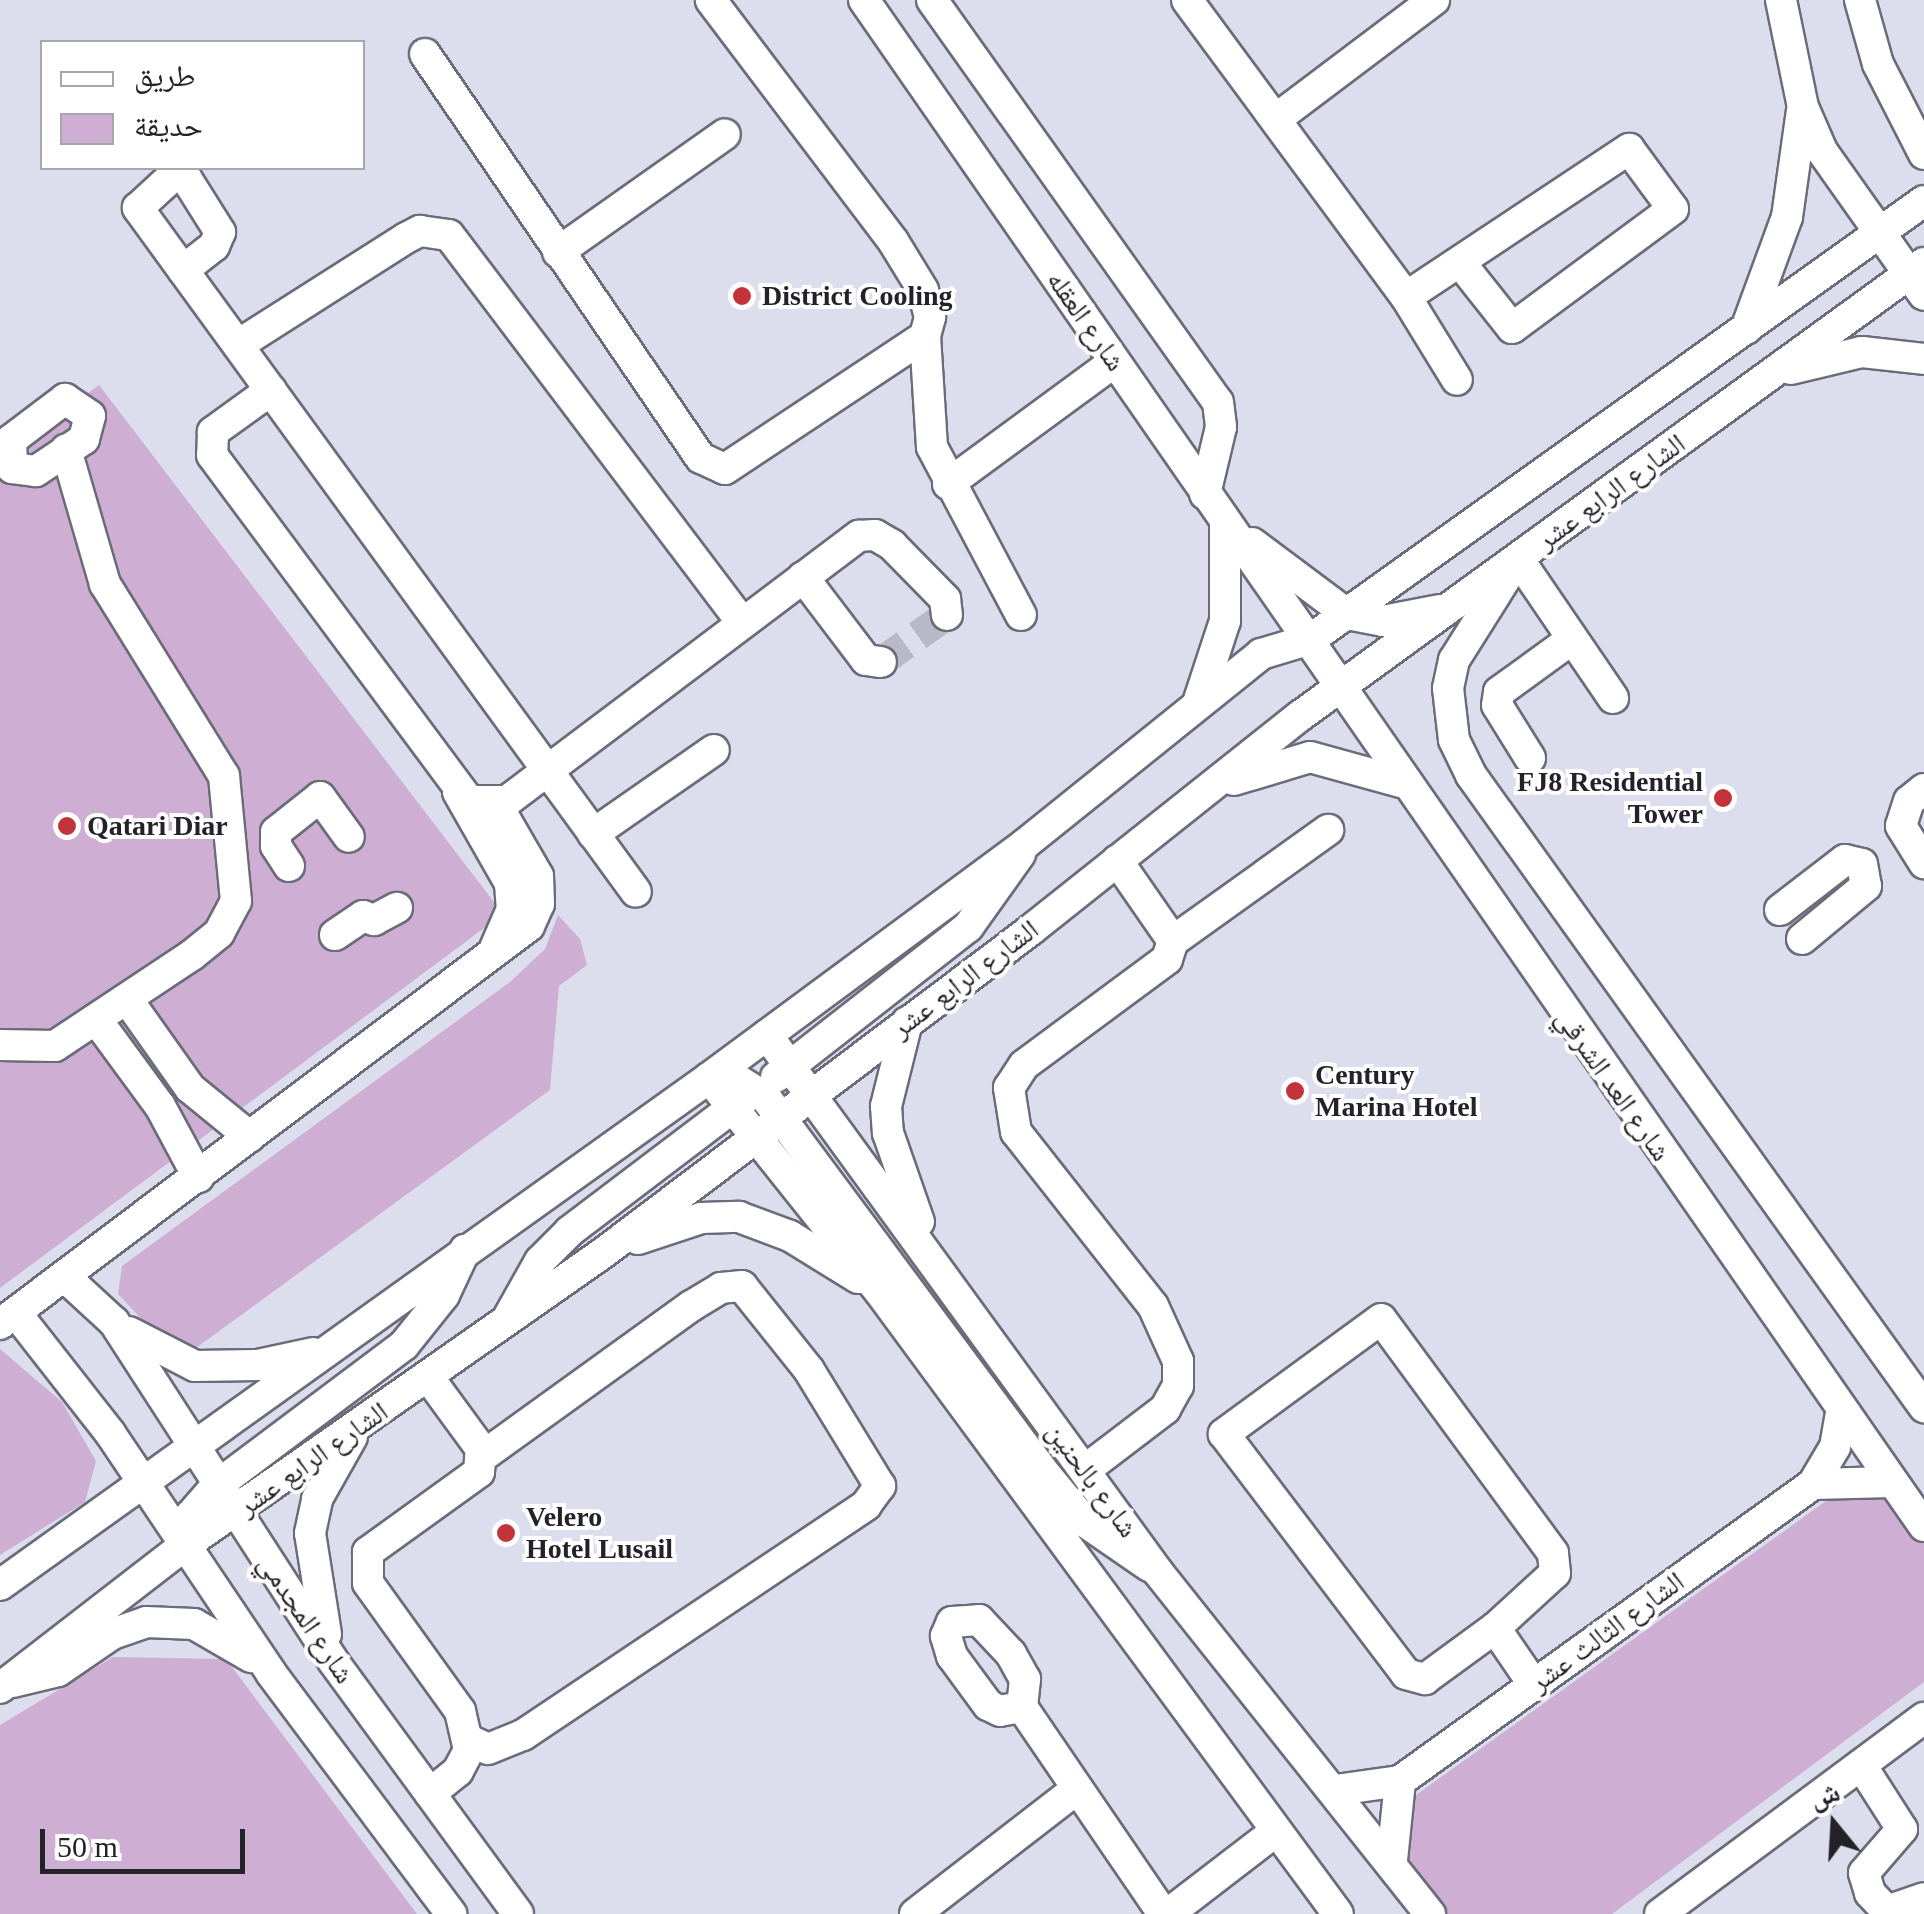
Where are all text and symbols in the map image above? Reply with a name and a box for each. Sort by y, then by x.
legend [40,40,365,170]
text: طريق [134,59,195,92]
text: حديقة [134,109,203,142]
street label: شارع العقله [1039,264,1133,378]
place label: District Cooling [762,279,953,313]
marker: District Cooling [731,285,753,307]
street label: الشارع الرابع عشر [1530,427,1692,557]
place label: FJ8 Residential Tower [1517,765,1703,831]
marker: FJ8 Residential Tower [1712,787,1734,809]
place label: Qatari Diar [87,809,228,843]
marker: Qatari Diar [56,815,78,837]
street label: الشارع الرابع عشر [885,913,1045,1045]
street label: شارع العد الشرقي [1548,1002,1678,1168]
place label: Century Marina Hotel [1315,1058,1478,1124]
marker: Century Marina Hotel [1284,1080,1306,1102]
street label: الشارع الرابع عشر [231,1395,395,1523]
street label: شارع بالحنين [1039,1416,1145,1544]
place label: Velero Hotel Lusail [526,1500,673,1566]
marker: Velero Hotel Lusail [495,1522,517,1544]
street label: شارع المجدمي [251,1548,361,1690]
street label: الشارع الثالث عشر [1523,1565,1691,1699]
north arrow [1784,1774,1884,1874]
text: ش [1806,1776,1843,1814]
scale bar [45,1809,250,1871]
text: 50 m [57,1830,118,1863]

